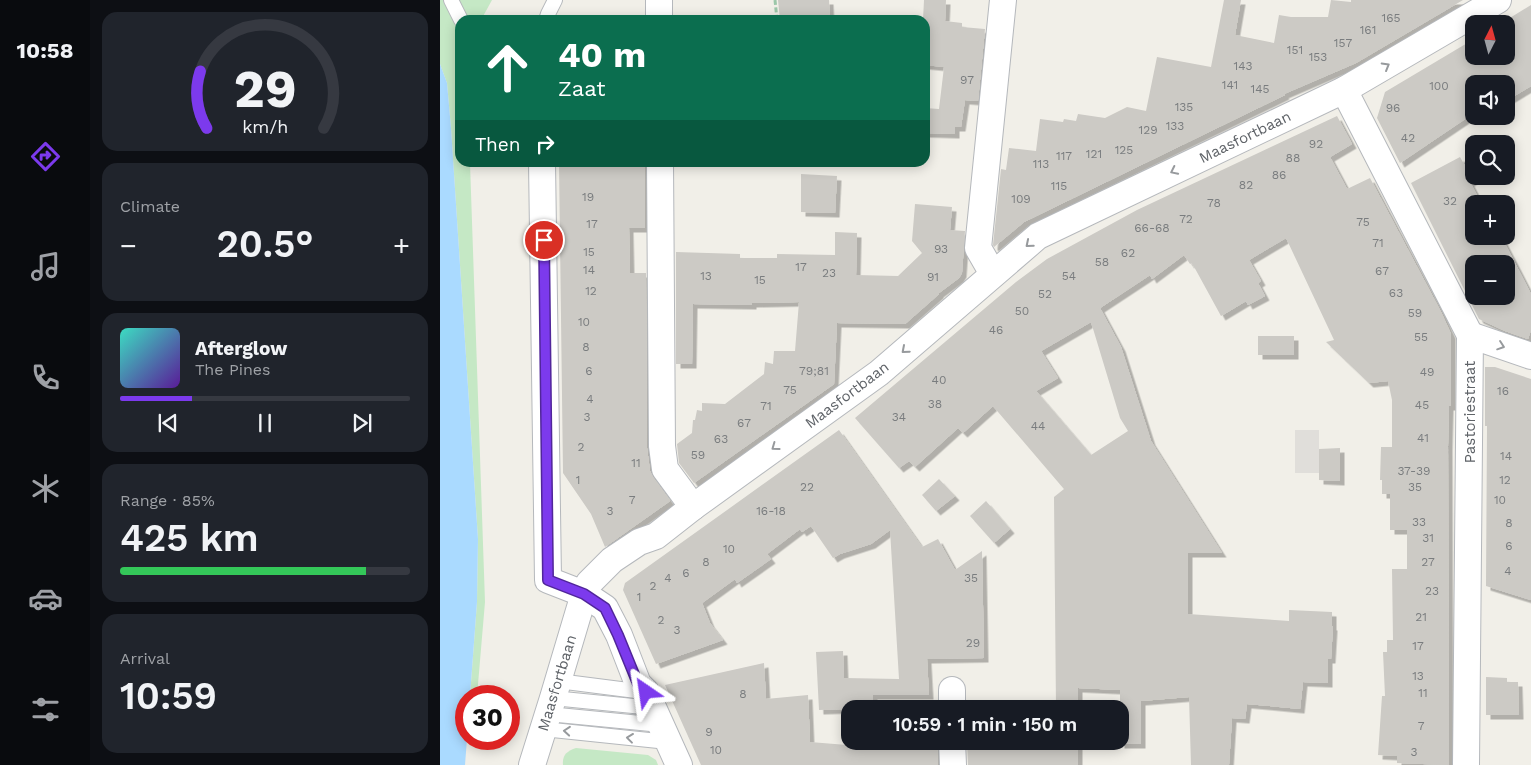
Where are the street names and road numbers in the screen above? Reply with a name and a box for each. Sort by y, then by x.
street label: Maasfortbaan [1196,107,1294,167]
street label: Maasfortbaan [802,358,892,432]
street label: Pastoriestraat [1461,360,1479,463]
street label: Maasfortbaan [534,633,580,733]

